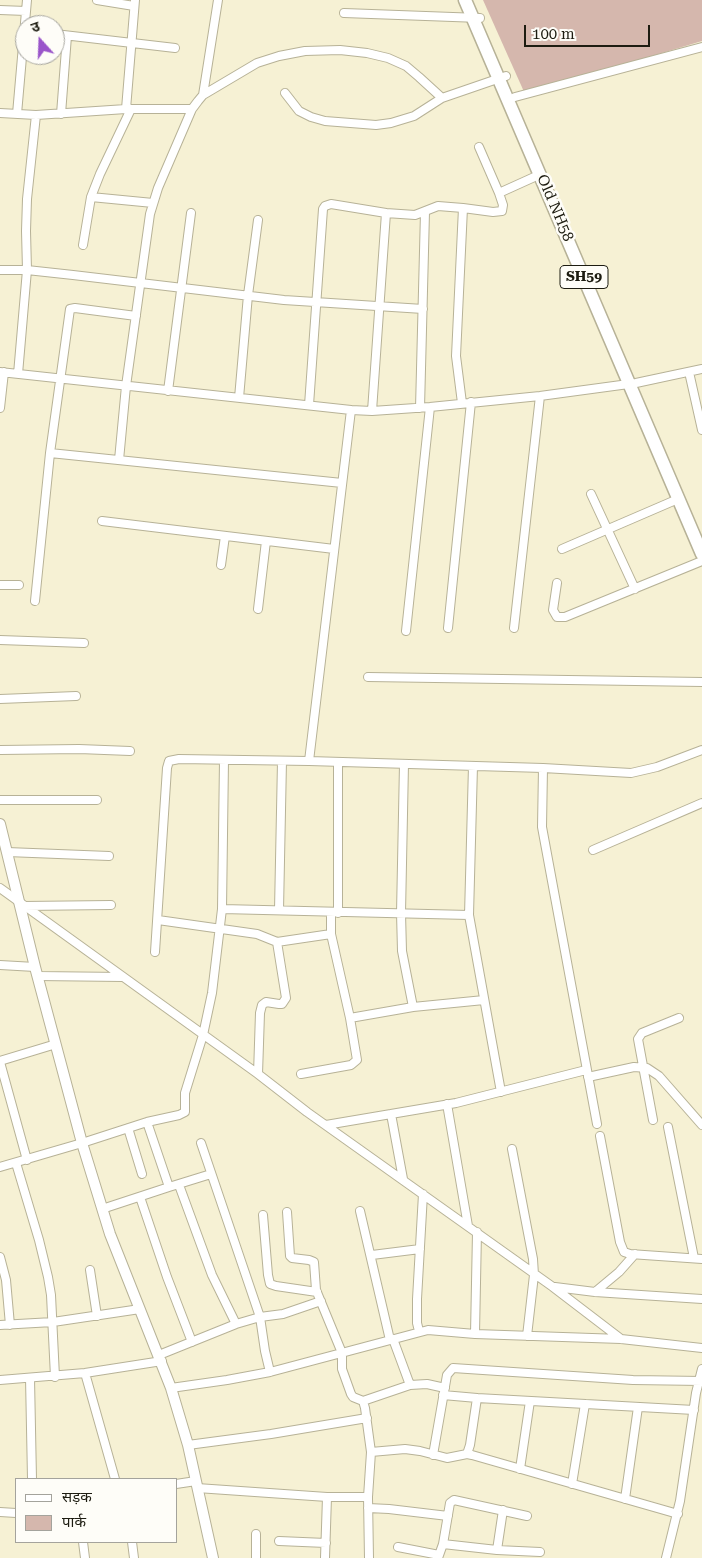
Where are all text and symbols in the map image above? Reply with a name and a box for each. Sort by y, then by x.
north arrow [15,15,65,65]
scale bar [527,15,653,47]
text: उ [29,18,42,36]
text: 100 m [532,25,575,43]
street label: Old NH58 [533,172,577,244]
road number: SH59 [560,266,608,288]
legend [15,1478,178,1543]
text: सड़क [62,1488,92,1506]
text: पार्क [62,1513,86,1531]

